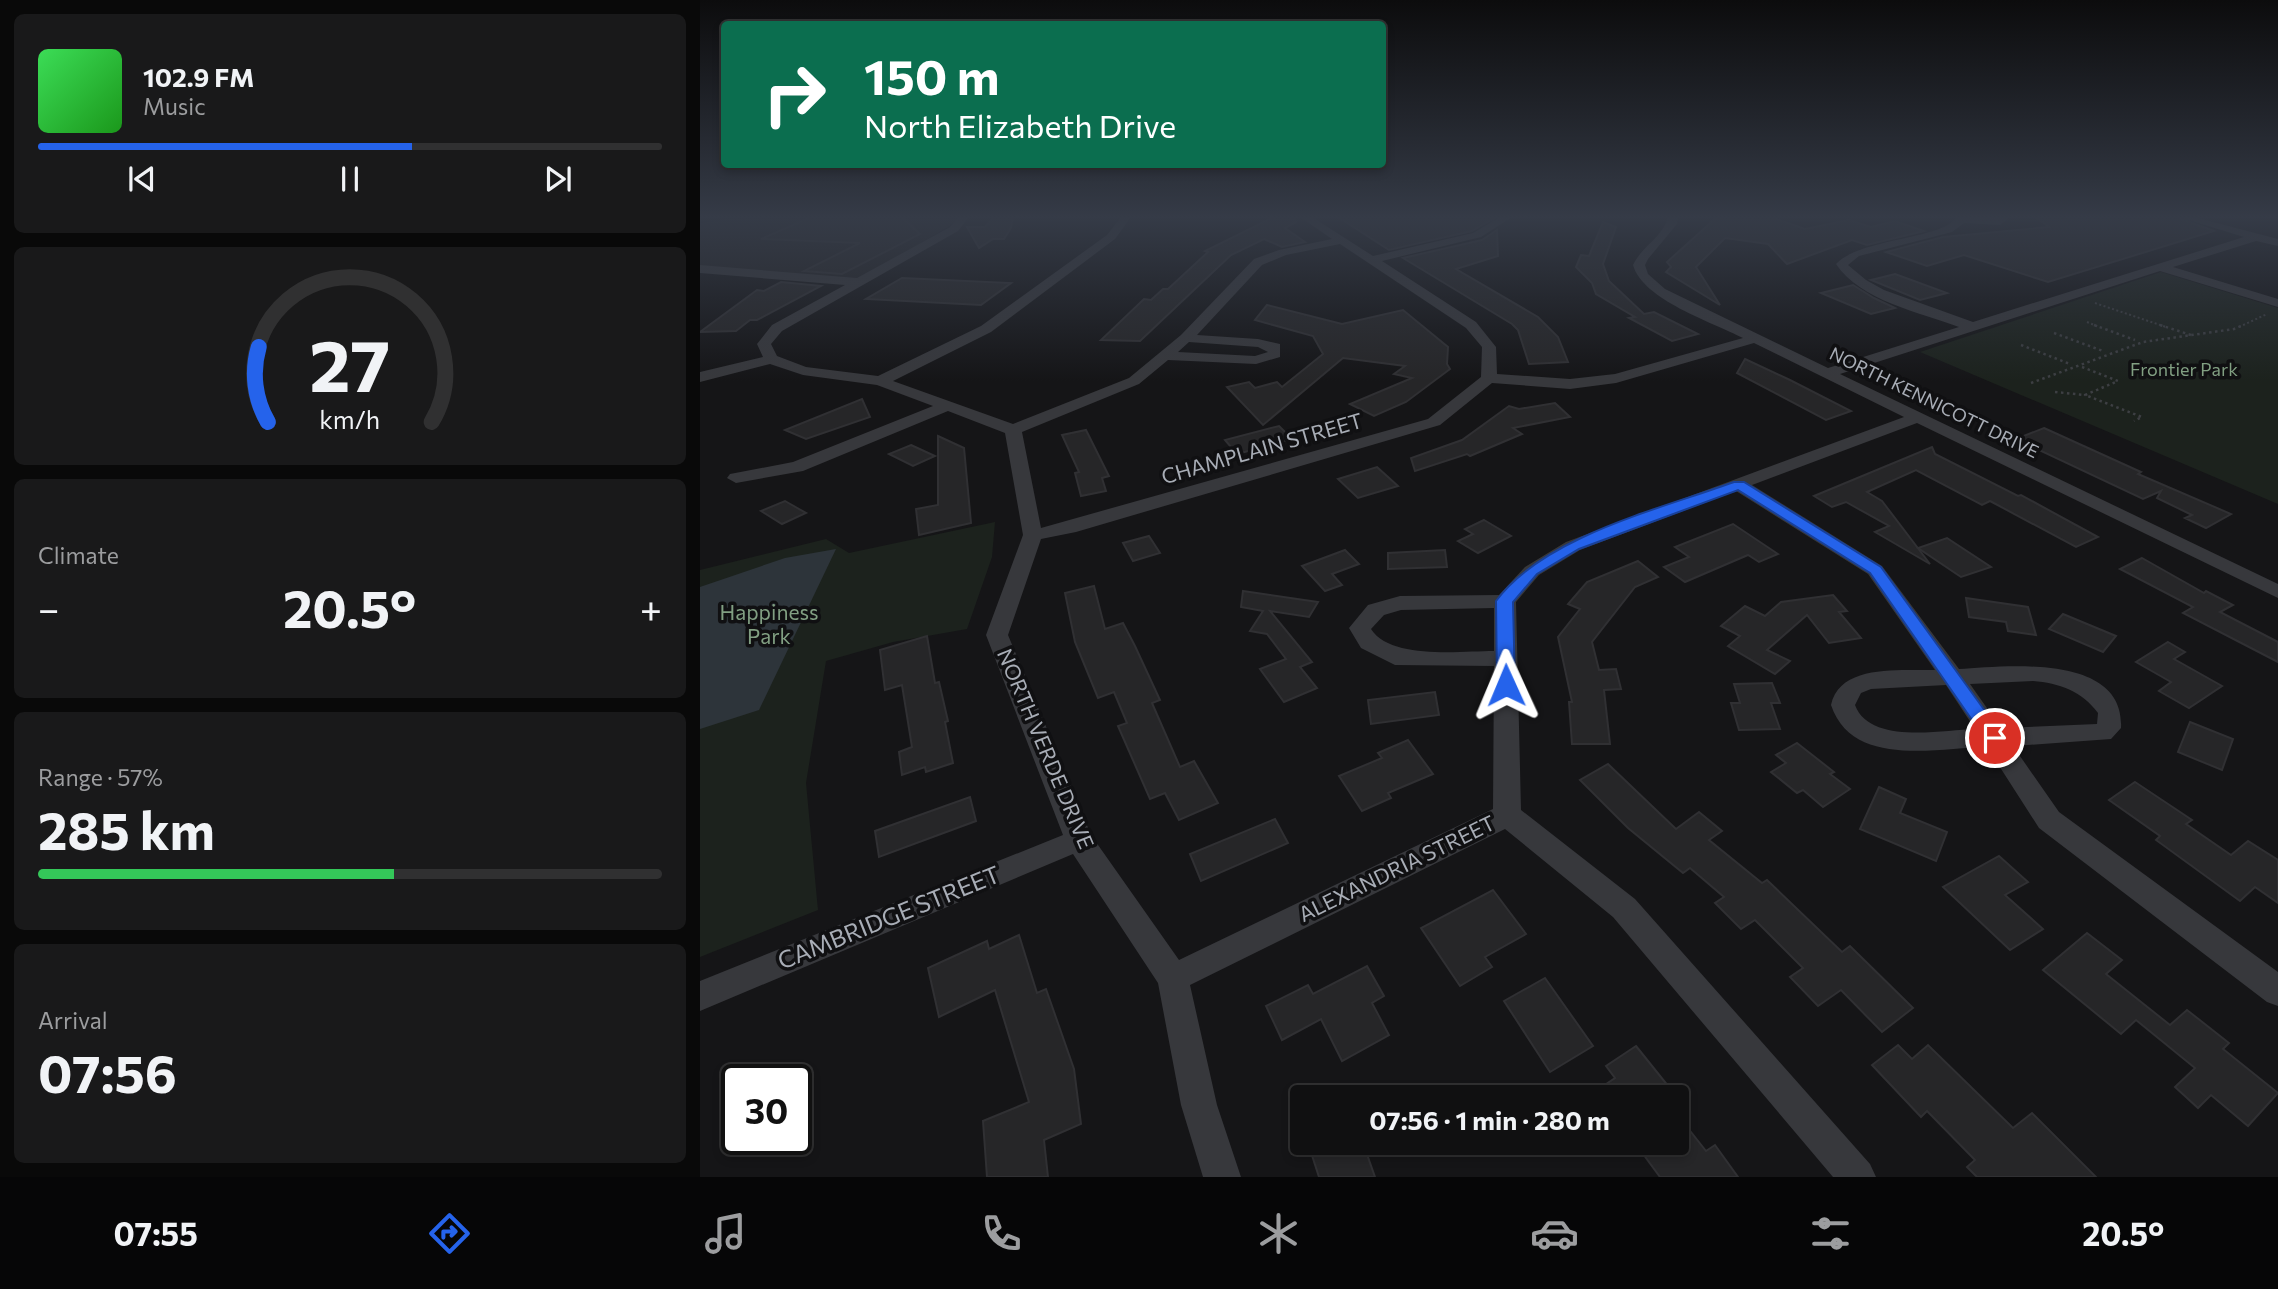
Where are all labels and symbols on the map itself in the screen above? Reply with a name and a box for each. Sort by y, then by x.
street label: NORTH KENNICOTT DRIVE [1826,342,2043,462]
park label: Frontier Park [2130,358,2238,380]
street label: CHAMPLAIN STREET [1158,407,1365,488]
park label: Happiness Park [719,599,819,648]
street label: NORTH VERDE DRIVE [993,645,1100,852]
position arrow [1469,648,1543,722]
pin [1965,708,2025,768]
street label: ALEXANDRIA STREET [1294,809,1499,926]
street label: CAMBRIDGE STREET [773,859,1004,975]
speed limit sign: 30 [721,1064,812,1155]

